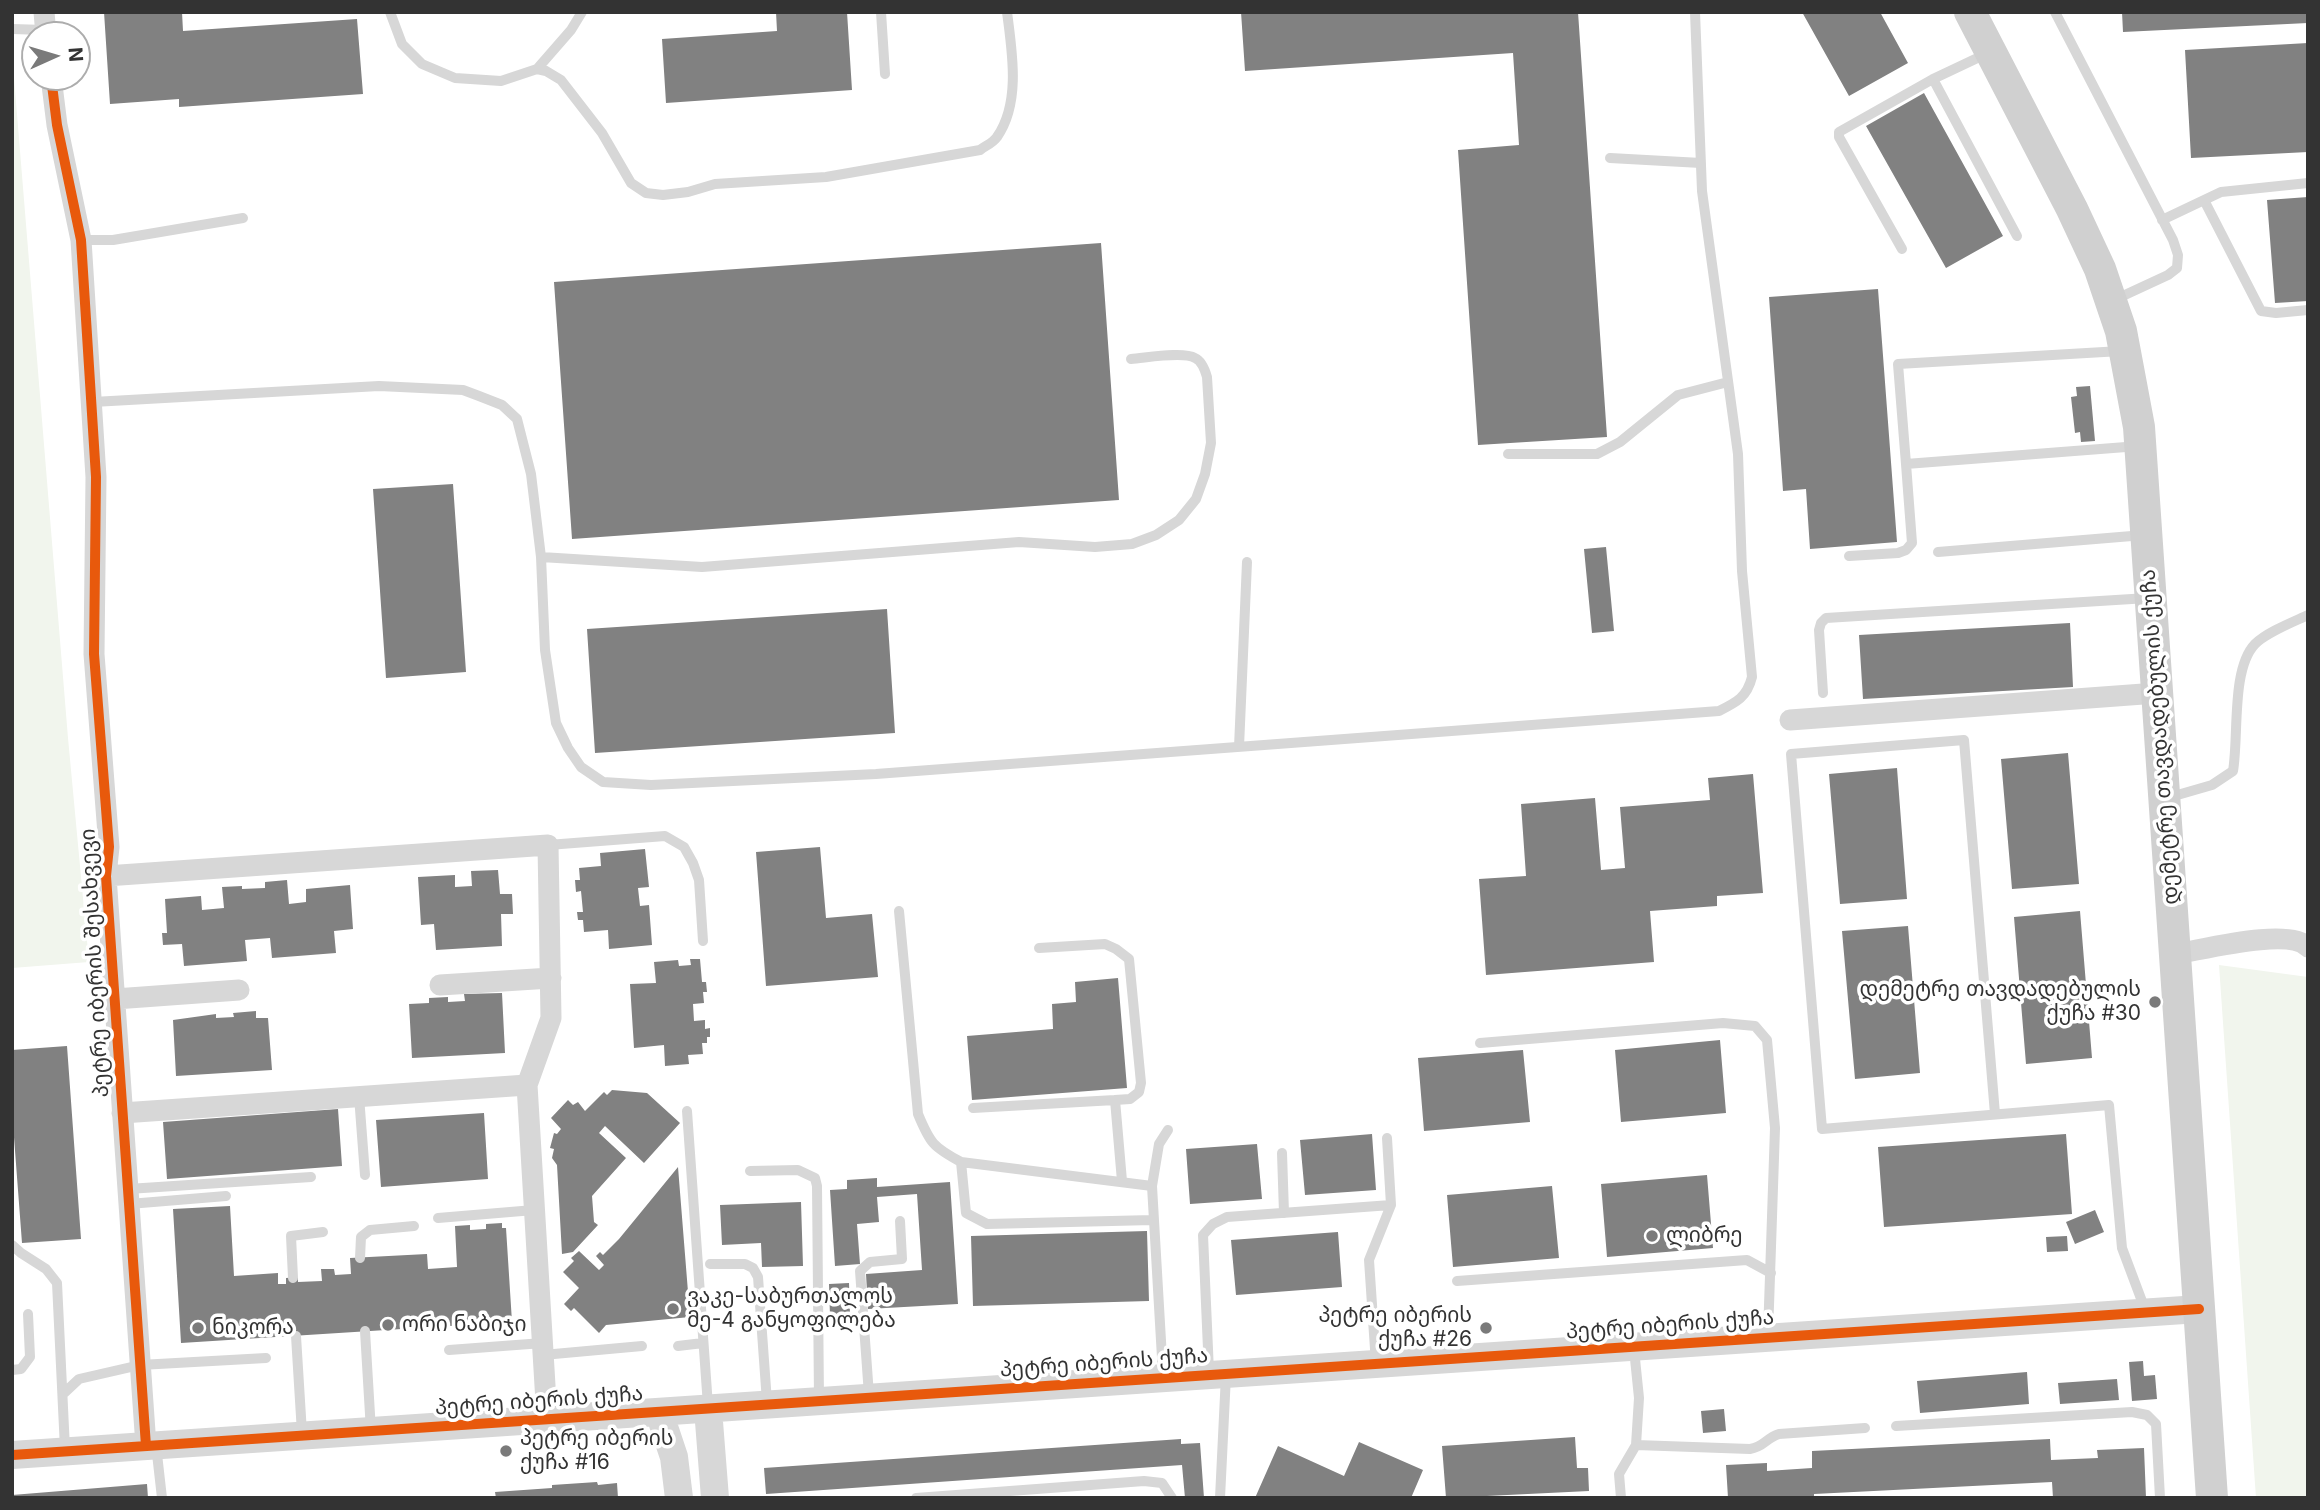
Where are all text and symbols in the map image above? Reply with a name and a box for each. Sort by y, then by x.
north arrow [21,21,91,91]
text: N [63,47,87,63]
street label: დემეტრე თავდადებულის ქუჩა [2136,568,2184,906]
street label: პეტრე იბერის შესახვევი [75,828,115,1098]
place label: დემეტრე თავდადებულის ქუჩა #30 [1860,977,2141,1027]
marker: დემეტრე თავდადებულის ქუჩა #30 [2147,994,2163,1010]
place label: ლიბრე [1666,1223,1743,1249]
marker: ლიბრე [1644,1228,1660,1244]
place label: ვაკე-საბურთალოს მე-4 განყოფილება [687,1284,896,1334]
marker: ვაკე-საბურთალოს მე-4 განყოფილება [665,1301,681,1317]
place label: პეტრე იბერის ქუჩა #26 [1318,1303,1472,1353]
street label: პეტრე იბერის ქუჩა [1565,1305,1775,1345]
place label: ორი ნაბიჯი [402,1312,526,1338]
place label: ნიკორა [212,1315,294,1341]
marker: ორი ნაბიჯი [380,1317,396,1333]
marker: ნიკორა [190,1320,206,1336]
marker: პეტრე იბერის ქუჩა #26 [1478,1320,1494,1336]
street label: პეტრე იბერის ქუჩა [999,1343,1209,1383]
street label: პეტრე იბერის ქუჩა [434,1381,644,1421]
place label: პეტრე იბერის ქუჩა #16 [520,1426,674,1476]
marker: პეტრე იბერის ქუჩა #16 [498,1443,514,1459]

